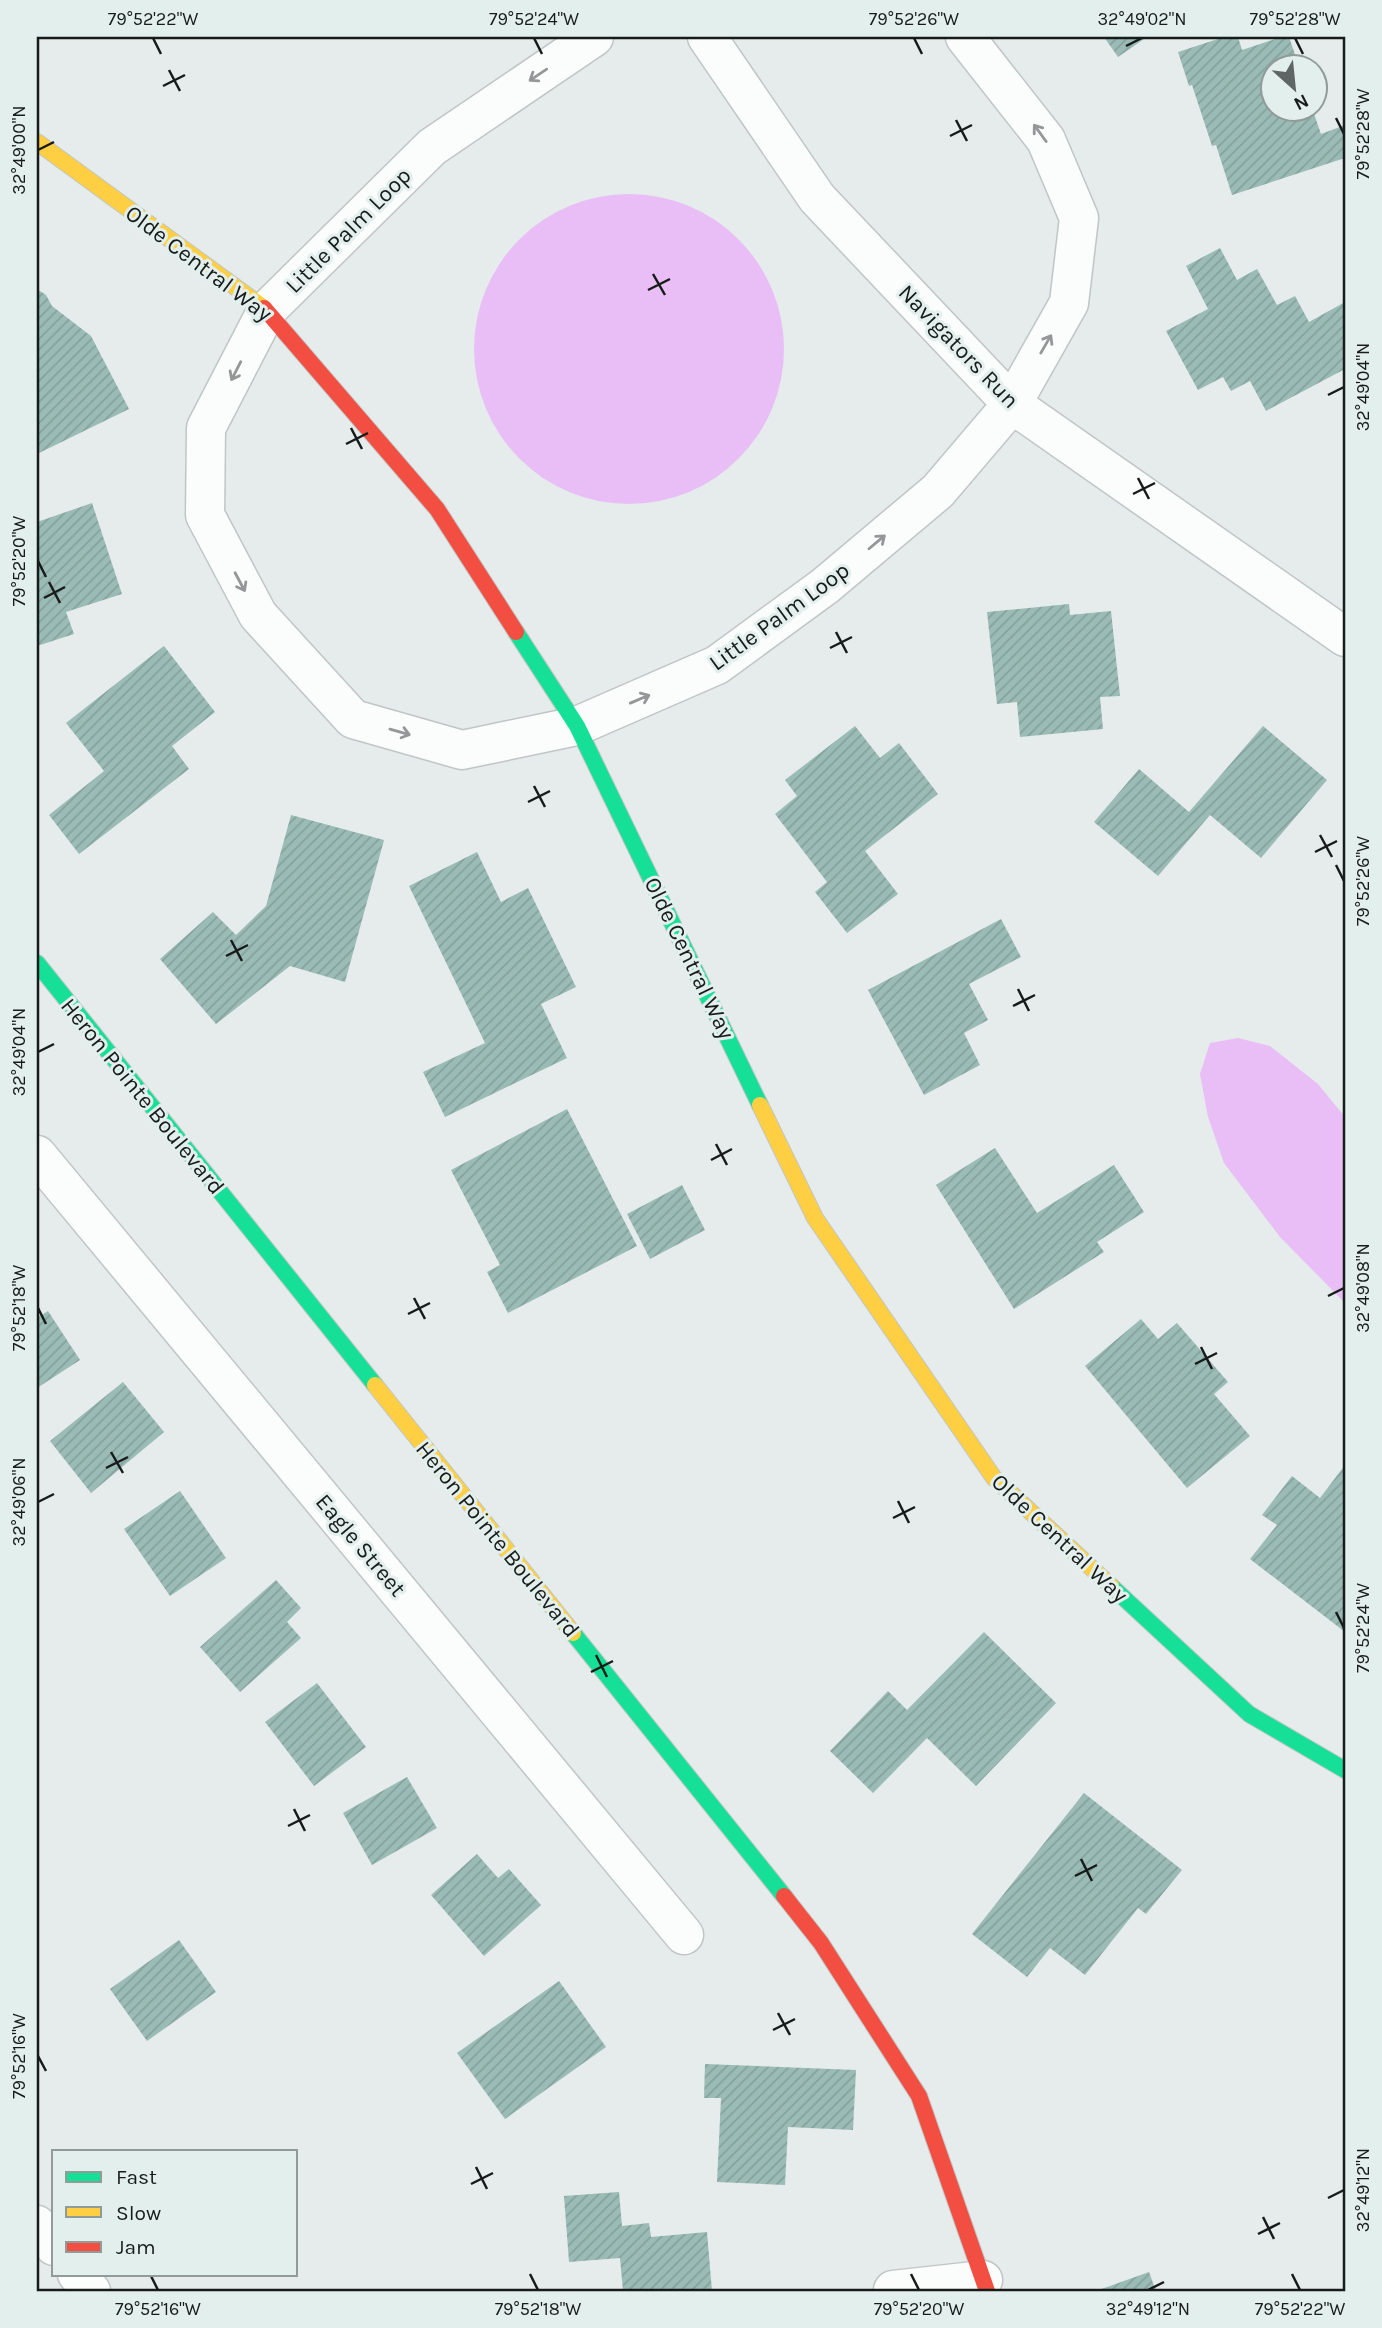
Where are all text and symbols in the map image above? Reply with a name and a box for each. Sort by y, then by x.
text: 79°52'22"W [108,8,198,30]
text: 79°52'24"W [489,8,579,30]
text: 79°52'26"W [869,8,959,30]
text: 32°49'02"N [1097,8,1187,30]
text: 79°52'28"W [1249,8,1341,30]
north arrow [1260,52,1330,122]
one-way arrow [528,68,548,82]
text: 79°52'28"W [1352,88,1374,180]
text: N [1290,89,1312,115]
text: 32°49'00"N [8,105,30,195]
one-way arrow [1032,124,1047,143]
street label: Little Palm Loop [280,162,417,299]
street label: Olde Central Way [120,199,278,328]
street label: Navigators Run [893,279,1024,414]
one-way arrow [1039,335,1053,355]
text: 32°49'04"N [1352,343,1374,431]
one-way arrow [229,360,242,381]
text: 79°52'20"W [8,516,30,606]
one-way arrow [868,534,886,550]
street label: Little Palm Loop [704,556,855,676]
one-way arrow [234,571,247,592]
one-way arrow [629,692,650,705]
one-way arrow [389,727,411,740]
text: 79°52'26"W [1352,836,1374,926]
street label: Olde Central Way [639,873,741,1044]
street label: Heron Pointe Boulevard [55,993,230,1200]
text: 32°49'04"N [8,1008,30,1096]
text: 32°49'08"N [1352,1243,1374,1333]
text: 79°52'18"W [8,1265,30,1351]
street label: Heron Pointe Boulevard [410,1436,585,1643]
text: 32°49'06"N [8,1458,30,1546]
street label: Olde Central Way [986,1468,1134,1609]
street label: Eagle Street [310,1489,411,1602]
text: 79°52'24"W [1352,1583,1374,1673]
text: 79°52'16"W [8,2013,30,2099]
text: 32°49'12"N [1352,2148,1374,2232]
legend [52,2150,298,2276]
text: Fast [116,2165,157,2189]
text: Slow [116,2201,161,2225]
text: Jam [116,2235,156,2259]
text: 79°52'16"W [115,2298,201,2320]
text: 79°52'18"W [495,2298,581,2320]
text: 79°52'20"W [874,2298,964,2320]
text: 32°49'12"N [1106,2298,1190,2320]
text: 79°52'22"W [1255,2298,1345,2320]

